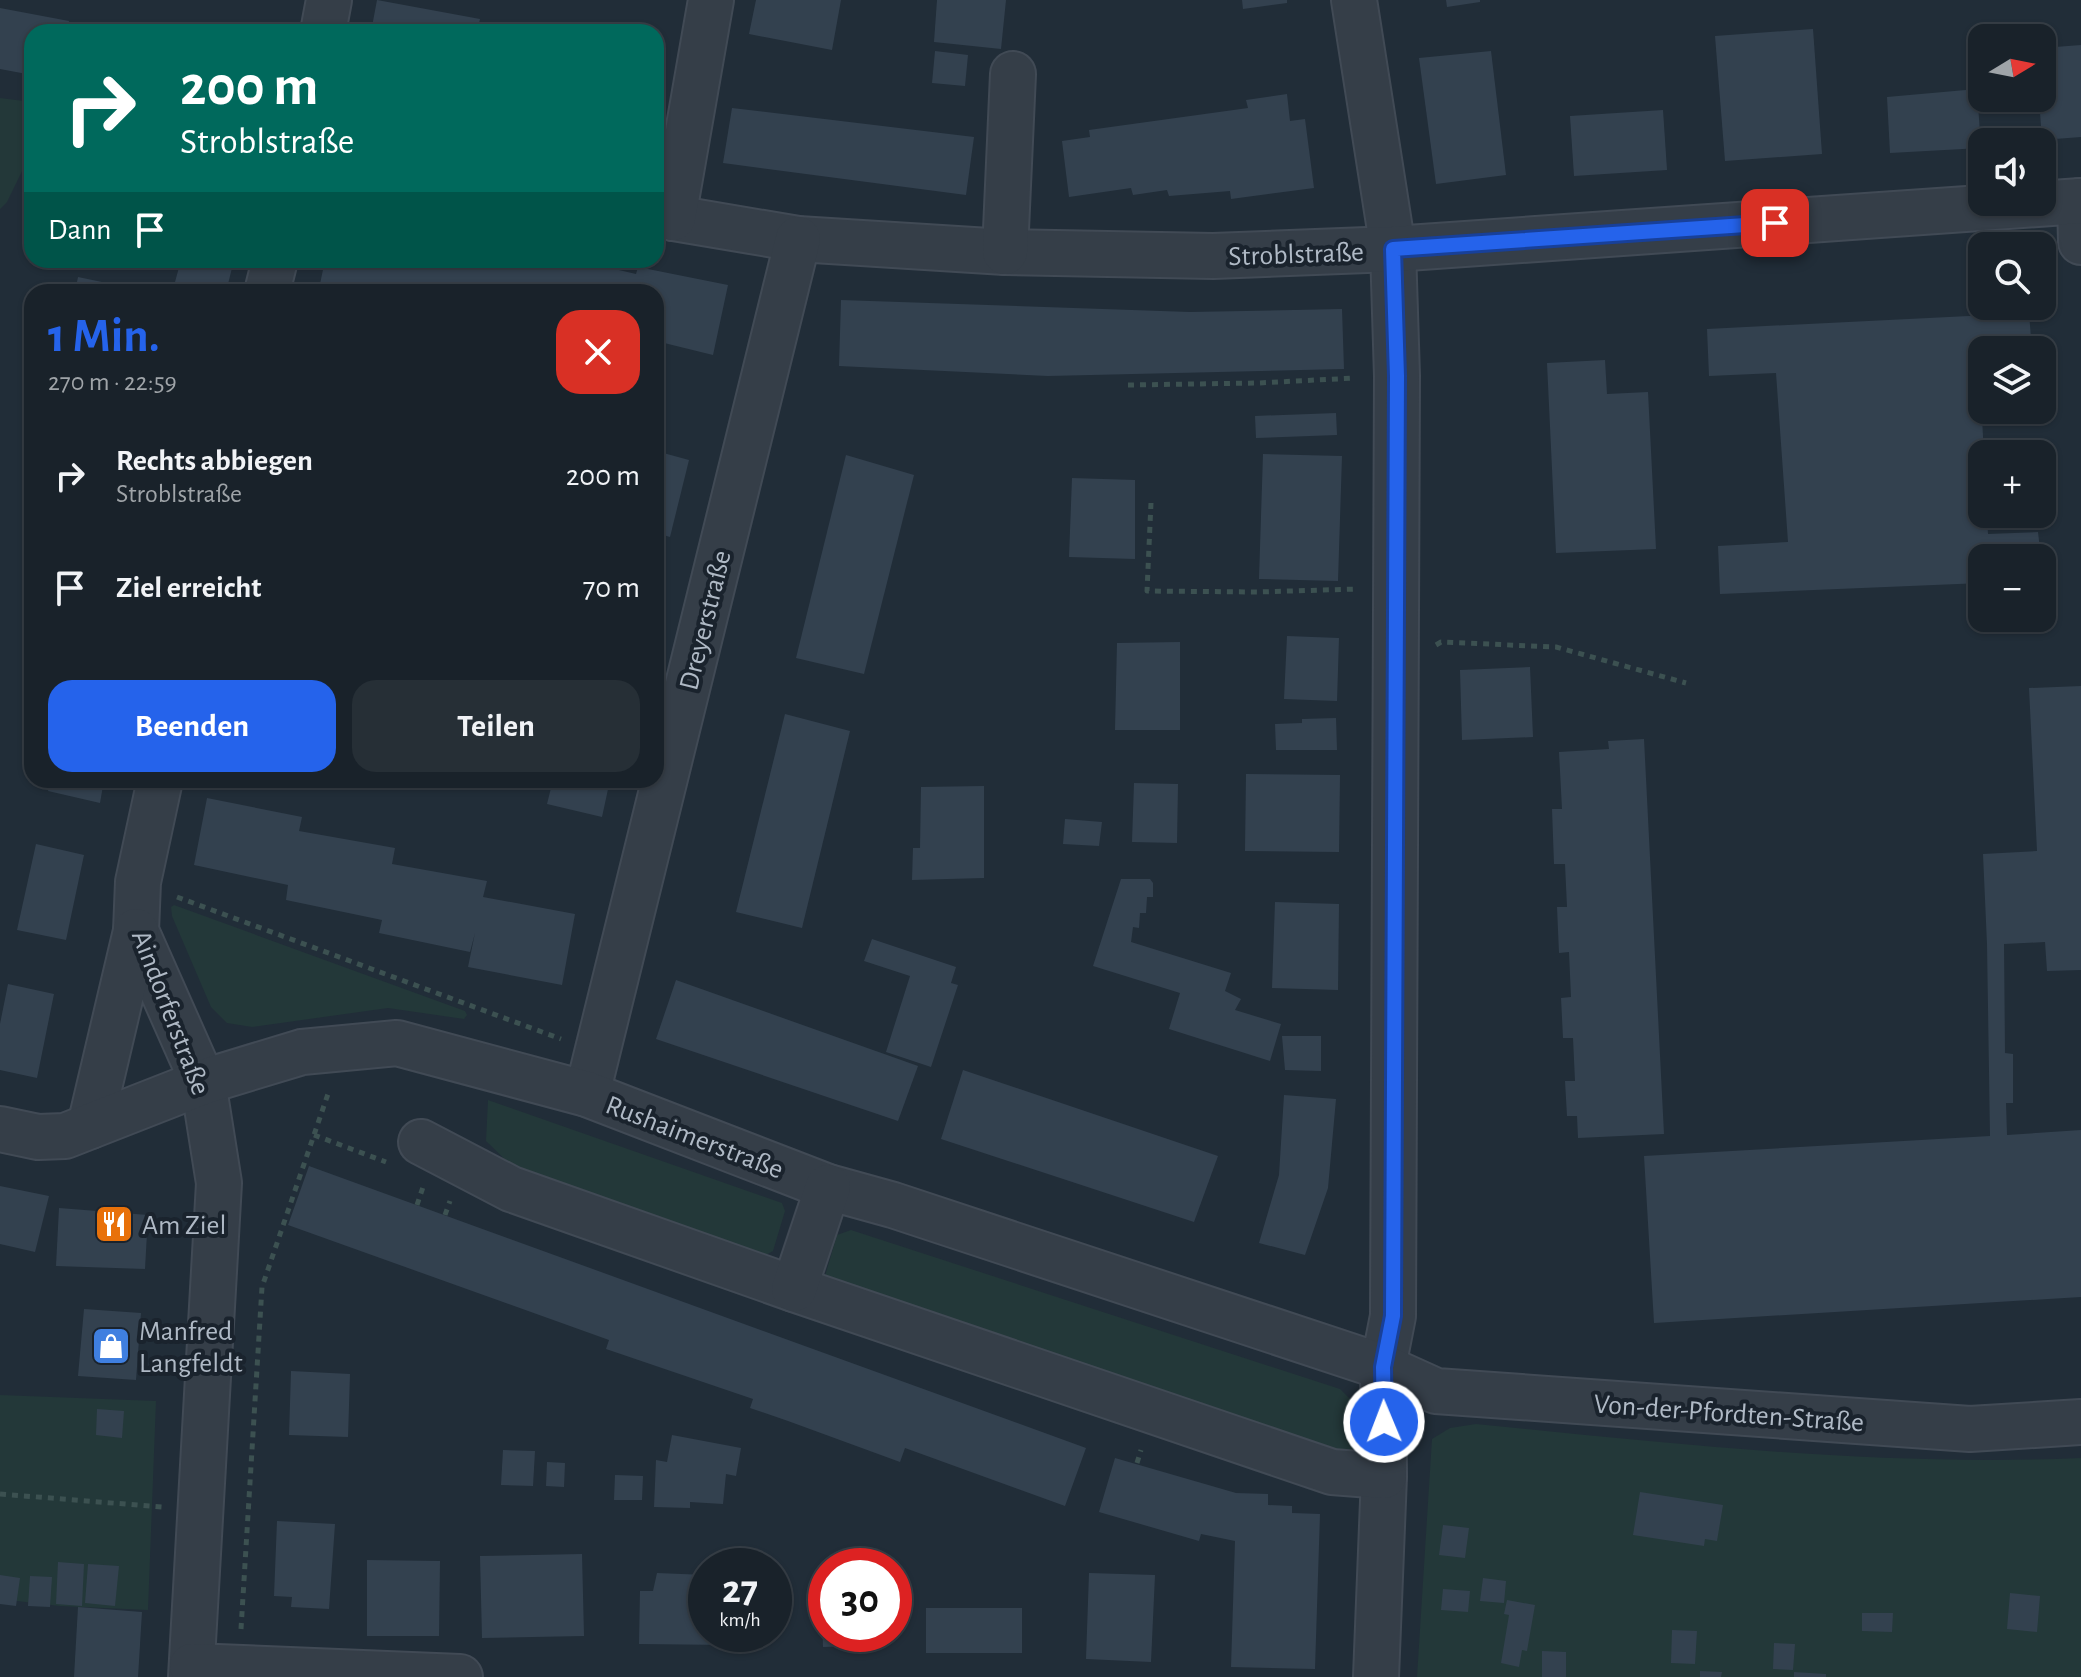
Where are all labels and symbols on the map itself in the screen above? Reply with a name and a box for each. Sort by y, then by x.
north arrow [1968,24,2056,112]
pin [1741,189,1809,257]
street label: Stroblstraße [1228,239,1364,271]
street label: Dreyerstraße [675,548,737,693]
street label: Aindorferstraße [126,927,214,1099]
street label: Rushaimerstraße [602,1091,787,1185]
restaurant icon: Am Ziel [93,1203,135,1245]
place label: Am Ziel [142,1212,226,1240]
place label: Manfred Langfeldt [139,1318,243,1378]
shop icon: Manfred Langfeldt [90,1325,132,1367]
position arrow [1342,1380,1426,1464]
street label: Von-der-Pfordten-Straße [1593,1391,1865,1437]
speed limit sign: 30 [808,1548,912,1652]

